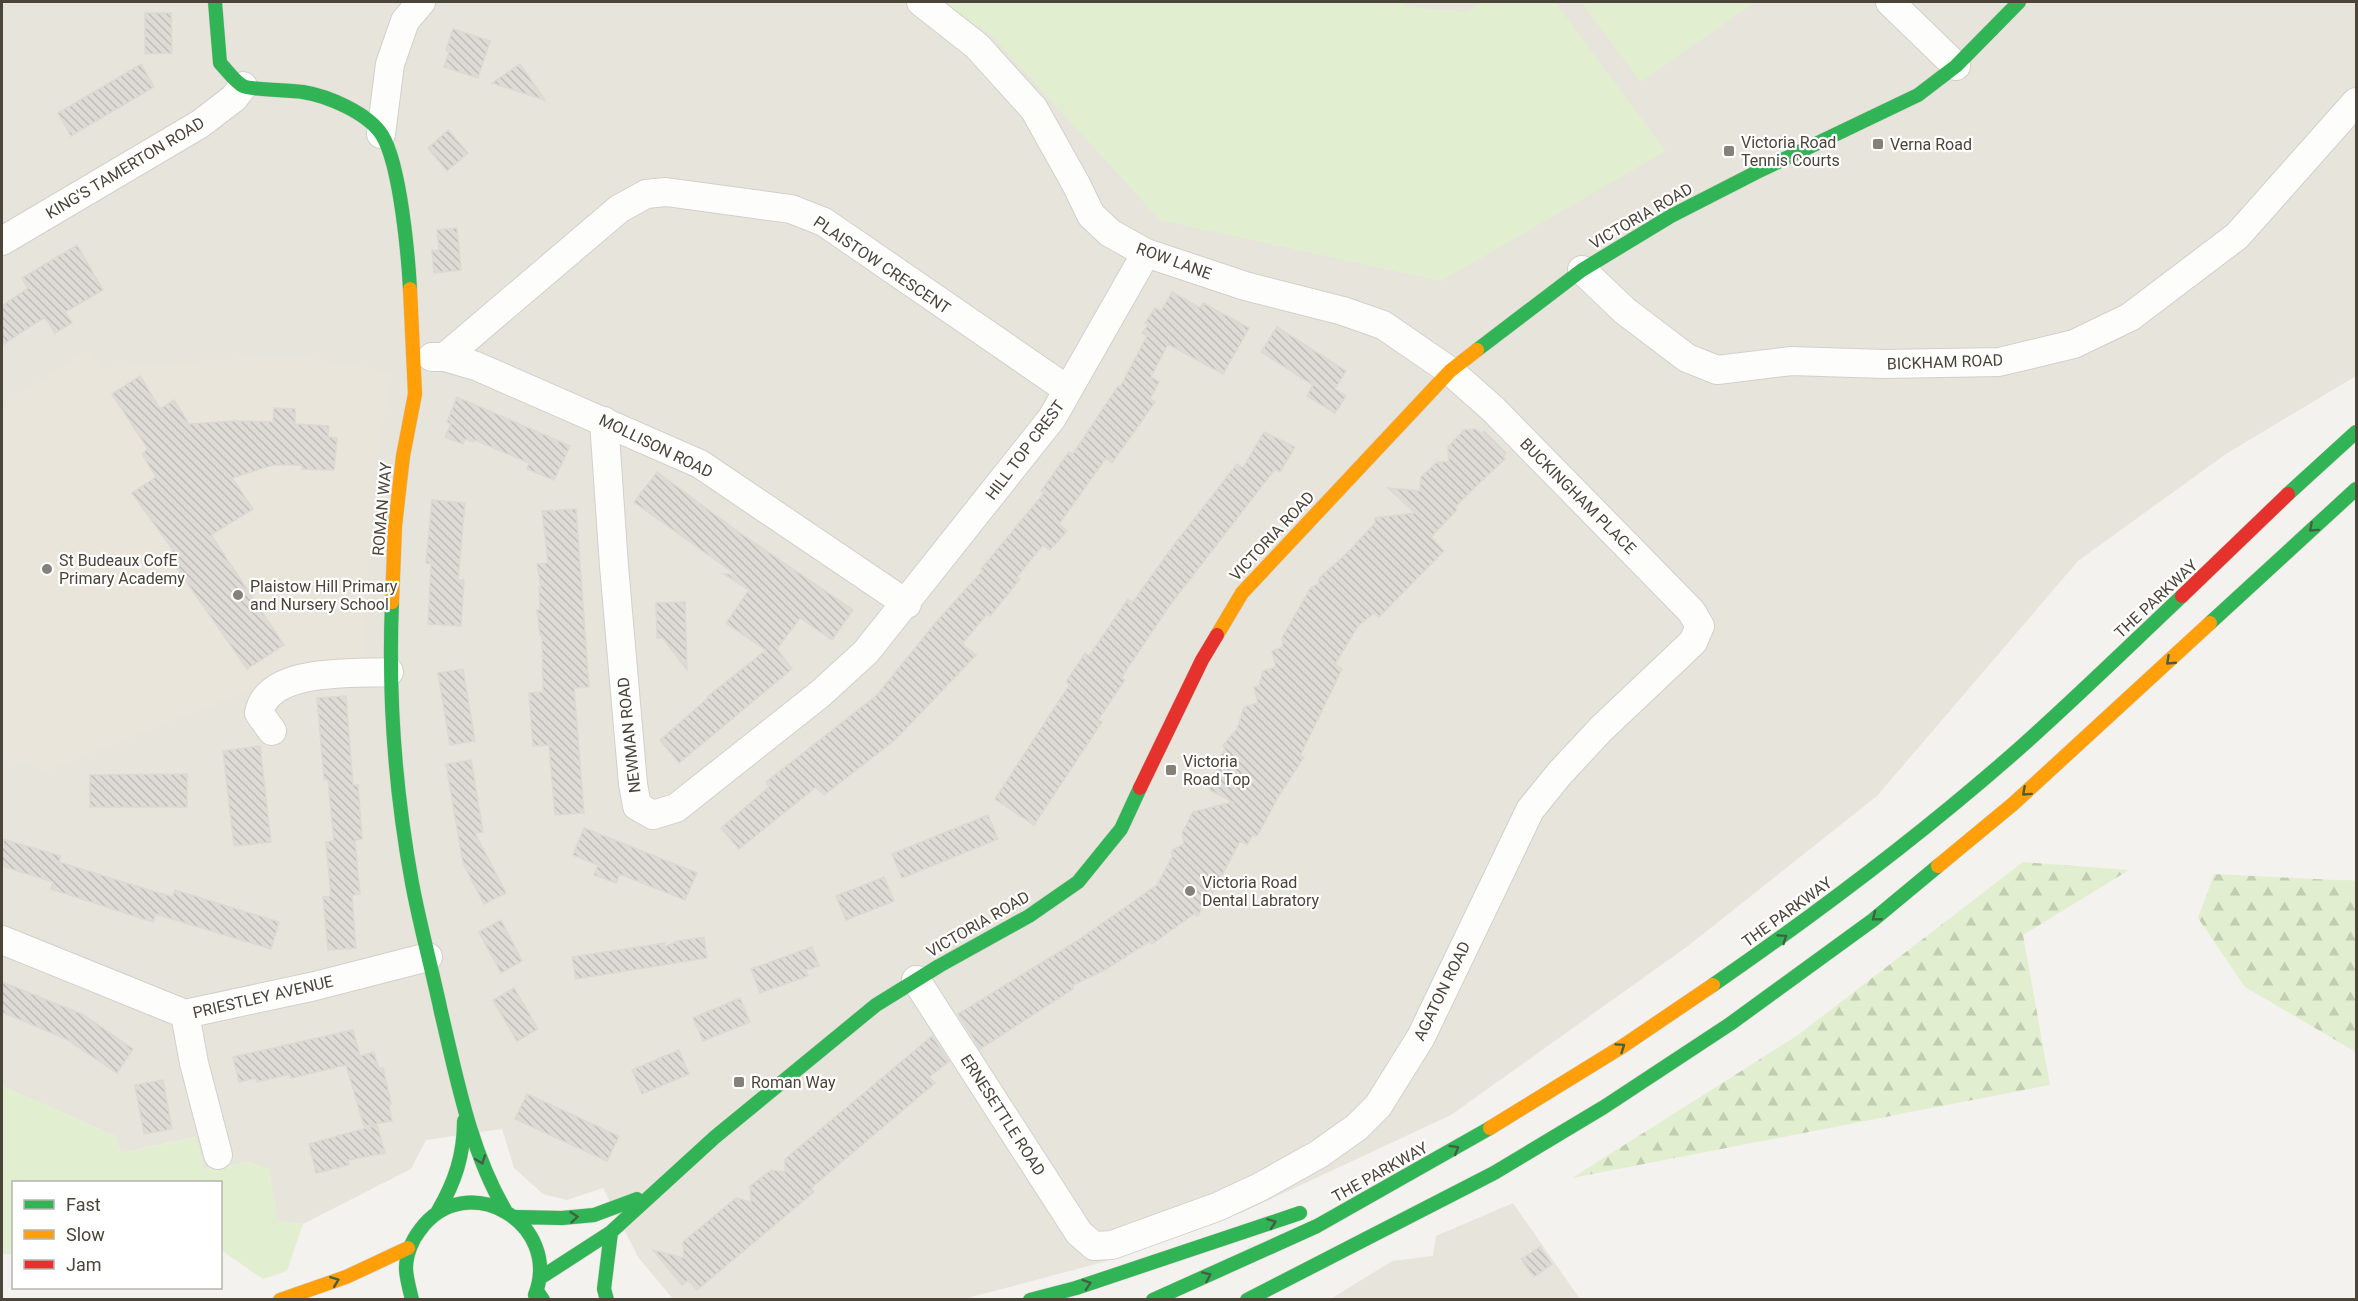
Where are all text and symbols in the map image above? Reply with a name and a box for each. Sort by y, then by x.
street label: KING'S TAMERTON ROAD [42,113,208,223]
place label: Victoria Road Tennis Courts [1741,133,1840,170]
place label: Verna Road [1890,135,1972,154]
marker: Verna Road [1871,137,1885,151]
marker: Victoria Road Tennis Courts [1722,144,1736,158]
street label: VICTORIA ROAD [1586,179,1696,253]
street label: PLAISTOW CRESCENT [810,212,954,318]
street label: ROW LANE [1134,239,1214,283]
street label: BICKHAM ROAD [1887,350,2003,374]
street label: HILL TOP CREST [981,396,1069,503]
street label: MOLLISON ROAD [596,410,716,482]
street label: BUCKINGHAM PLACE [1516,434,1640,558]
street label: ROMAN WAY [368,461,396,557]
street label: VICTORIA ROAD [1226,487,1318,585]
one-way arrow [2309,521,2320,532]
place label: St Budeaux CofE Primary Academy [59,551,185,588]
street label: THE PARKWAY [2111,555,2202,642]
marker: St Budeaux CofE Primary Academy [40,562,54,576]
place label: Plaistow Hill Primary and Nursery School [250,577,398,614]
marker: Plaistow Hill Primary and Nursery School [231,588,245,602]
one-way arrow [2166,654,2177,665]
street label: NEWMAN ROAD [613,676,645,794]
place label: Victoria Road Top [1183,752,1250,789]
marker: Victoria Road Top [1164,763,1178,777]
one-way arrow [2022,785,2033,796]
place label: Victoria Road Dental Labratory [1202,873,1320,910]
street label: THE PARKWAY [1738,873,1836,951]
marker: Victoria Road Dental Labratory [1183,884,1197,898]
street label: VICTORIA ROAD [923,887,1033,961]
one-way arrow [1872,910,1883,921]
one-way arrow [1776,934,1787,945]
street label: AGATON ROAD [1410,938,1474,1044]
street label: PRIESTLEY AVENUE [191,972,335,1022]
one-way arrow [1614,1043,1625,1054]
street label: ERNESETTLE ROAD [957,1051,1049,1179]
place label: Roman Way [751,1073,836,1092]
marker: Roman Way [732,1075,746,1089]
street label: THE PARKWAY [1329,1138,1432,1206]
one-way arrow [1449,1144,1459,1156]
one-way arrow [474,1154,487,1165]
legend [12,1181,222,1289]
text: Fast [66,1194,101,1215]
one-way arrow [570,1211,579,1224]
one-way arrow [1266,1217,1277,1230]
text: Slow [66,1224,105,1245]
text: Jam [66,1254,102,1275]
one-way arrow [1200,1271,1211,1283]
one-way arrow [329,1276,340,1288]
one-way arrow [1081,1279,1092,1292]

